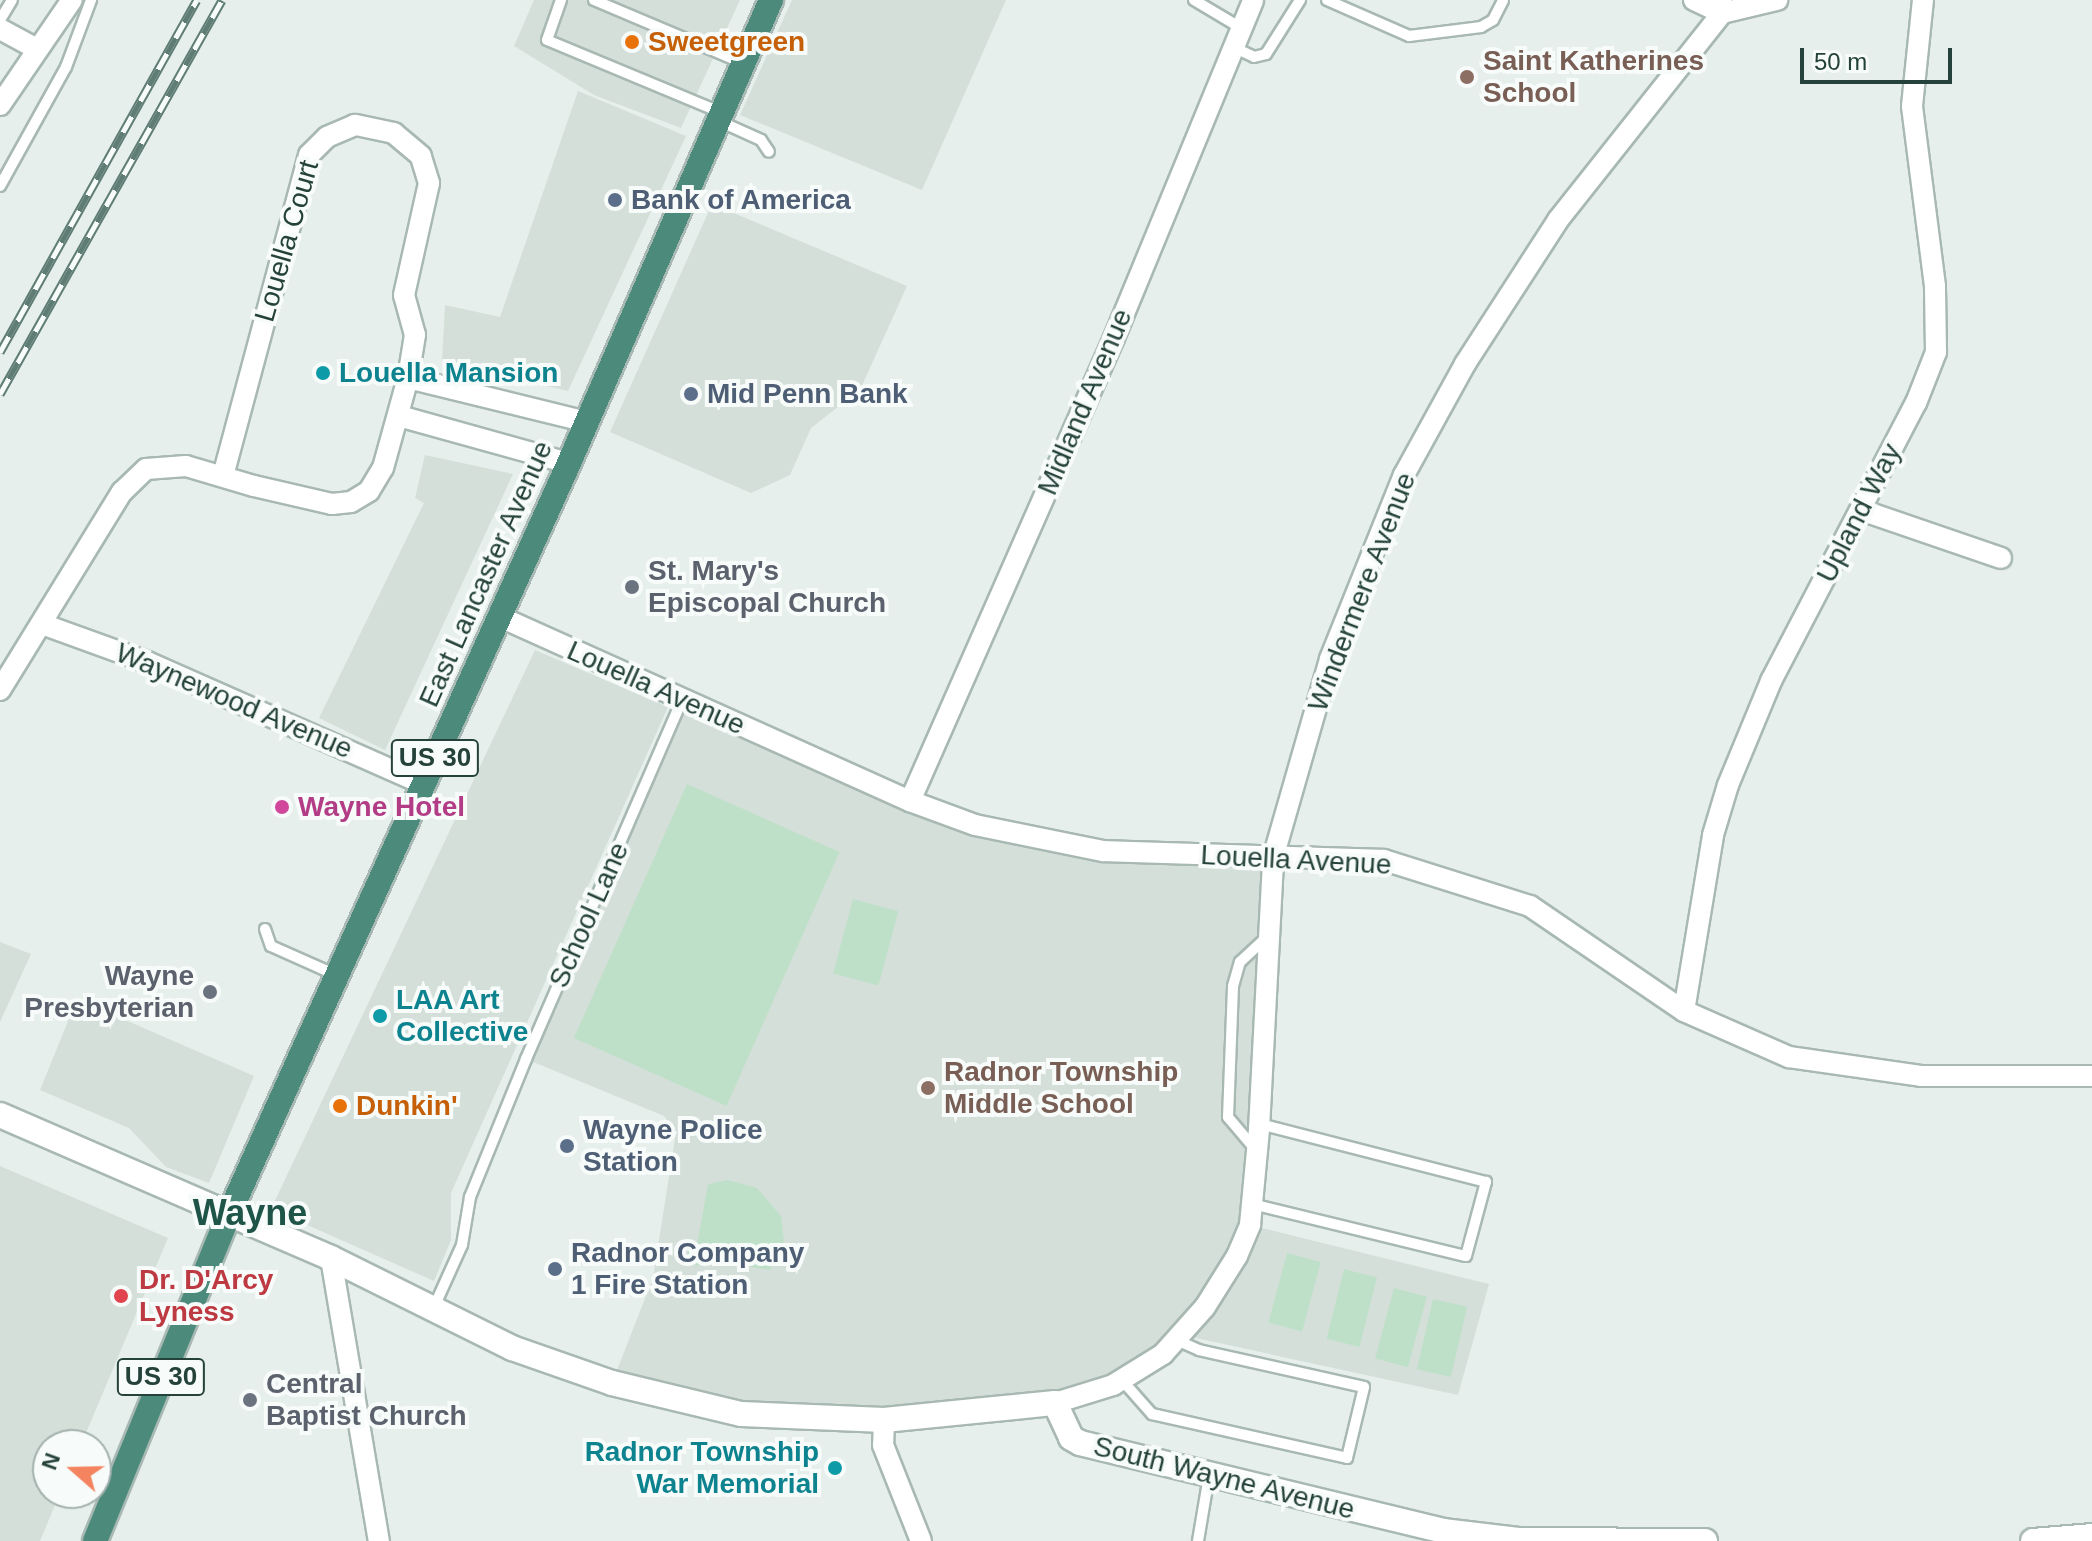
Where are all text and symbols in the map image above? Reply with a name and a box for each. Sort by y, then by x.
place label: Sweetgreen [648,25,805,59]
scale bar [1804,32,1956,82]
marker: Sweetgreen [623,33,641,51]
place label: Saint Katherines School [1483,44,1704,110]
text: 50 m [1814,48,1867,75]
marker: Saint Katherines School [1458,68,1476,86]
street label: Louella Court [248,156,326,326]
place label: Bank of America [631,183,852,217]
marker: Bank of America [606,191,624,209]
street label: Midland Avenue [1030,303,1140,501]
place label: Louella Mansion [339,356,558,390]
marker: Louella Mansion [314,364,332,382]
place label: Mid Penn Bank [707,377,908,411]
marker: Mid Penn Bank [682,385,700,403]
street label: East Lancaster Avenue [412,435,560,713]
street label: Upland Way [1810,438,1908,588]
street label: Windermere Avenue [1301,467,1423,717]
place label: St. Mary's Episcopal Church [648,554,886,620]
marker: St. Mary's Episcopal Church [623,578,641,596]
street label: Louella Avenue [561,633,751,743]
street label: Waynewood Avenue [110,636,358,766]
road number: US 30 [389,736,481,780]
place label: Wayne Hotel [298,790,465,824]
marker: Wayne Hotel [273,798,291,816]
street label: School Lane [542,837,636,993]
street label: Louella Avenue [1199,838,1393,882]
place label: Wayne Presbyterian [24,959,194,1025]
marker: Wayne Presbyterian [201,983,219,1001]
place label: LAA Art Collective [396,983,528,1049]
marker: LAA Art Collective [371,1007,389,1025]
place label: Radnor Township Middle School [944,1055,1178,1121]
marker: Radnor Township Middle School [919,1079,937,1097]
place label: Dunkin' [356,1089,458,1123]
marker: Dunkin' [331,1097,349,1115]
place label: Wayne Police Station [583,1113,762,1179]
marker: Wayne Police Station [558,1137,576,1155]
district label: Wayne [193,1191,307,1235]
place label: Radnor Company 1 Fire Station [571,1236,804,1302]
marker: Radnor Company 1 Fire Station [546,1260,564,1278]
place label: Dr. D'Arcy Lyness [139,1263,273,1329]
marker: Dr. D'Arcy Lyness [110,1285,132,1307]
road number: US 30 [115,1355,207,1399]
place label: Central Baptist Church [266,1367,467,1433]
marker: Central Baptist Church [241,1391,259,1409]
north arrow [32,1429,112,1509]
street label: South Wayne Avenue [1089,1429,1359,1527]
place label: Radnor Township War Memorial [585,1435,819,1501]
text: N [36,1450,65,1473]
marker: Radnor Township War Memorial [826,1459,844,1477]

